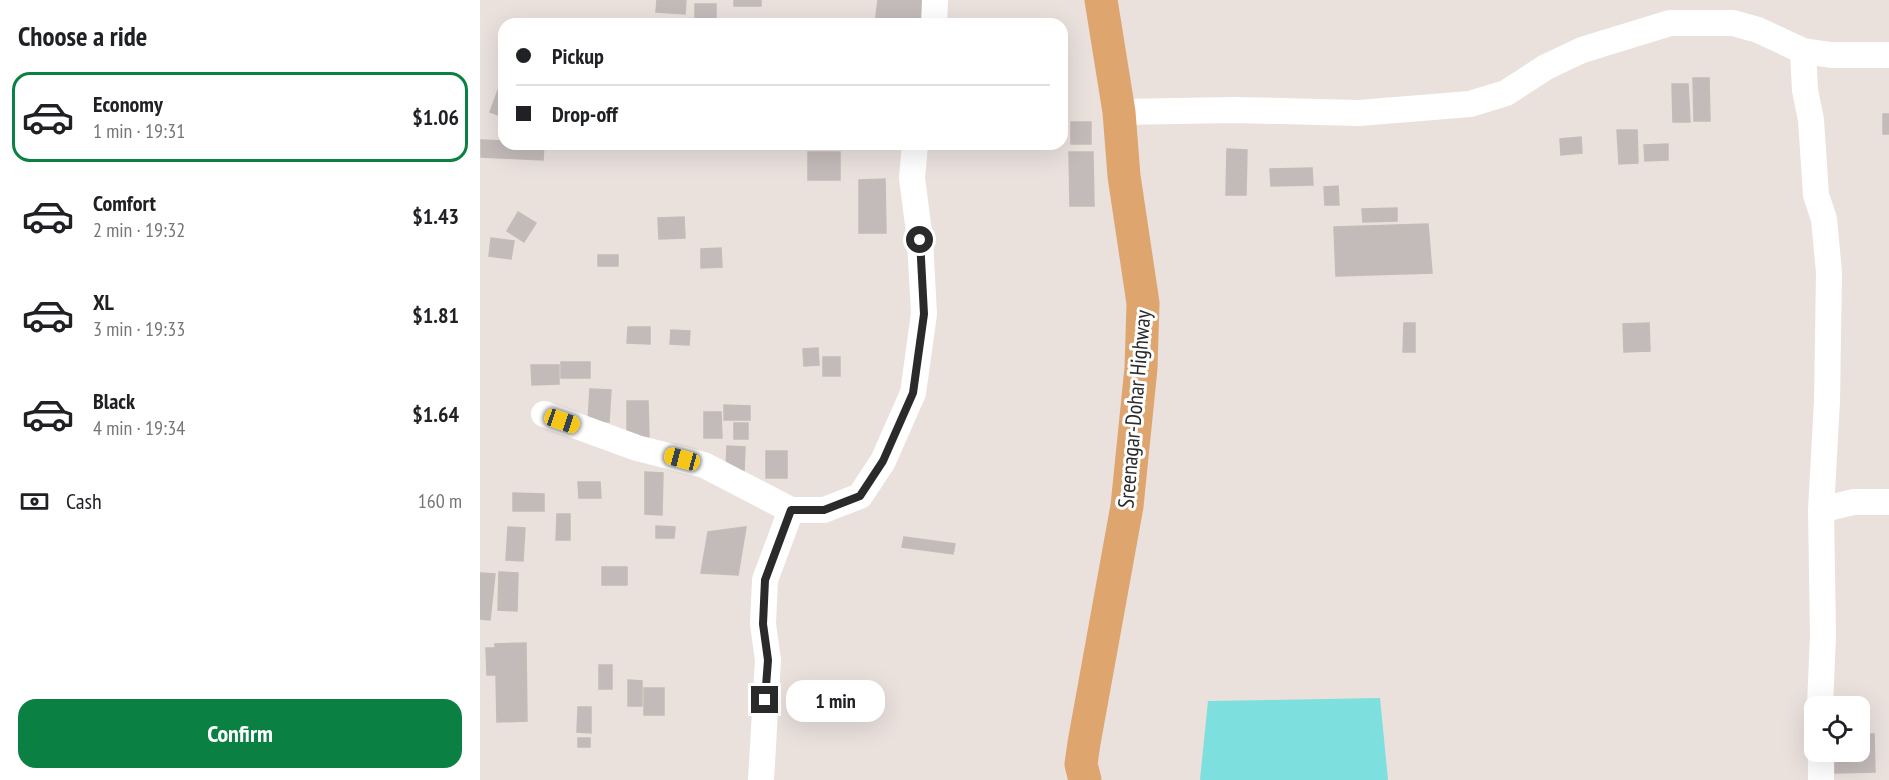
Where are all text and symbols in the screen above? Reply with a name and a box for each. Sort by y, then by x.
text: Choose a ride [18,19,147,53]
text: Pickup [552,42,604,70]
icon: car [21,90,75,144]
text: Economy [93,90,163,118]
text: Drop-off [552,100,618,128]
text: $1.06 [412,103,459,131]
text: 1 min · 19:31 [93,118,185,144]
icon: car [21,189,75,243]
text: Comfort [93,189,156,217]
text: $1.43 [412,202,459,230]
text: 2 min · 19:32 [93,217,185,243]
route start [906,226,933,253]
icon: car [21,288,75,342]
text: XL [93,288,114,316]
text: $1.81 [412,301,459,329]
street label: Sreenagar-Dohar Highway [1111,308,1157,509]
text: 3 min · 19:33 [93,316,185,342]
icon: car [21,387,75,441]
text: Black [93,387,135,415]
text: $1.64 [412,400,459,428]
car [542,407,582,435]
text: 4 min · 19:34 [93,415,185,441]
car [662,446,702,472]
icon: cash [18,485,51,518]
text: Cash [66,487,102,515]
text: 160 m [418,488,462,514]
callout: 1 min [786,679,885,721]
route end [751,686,778,713]
text: 1 min [815,688,856,714]
map controls [1804,696,1870,762]
button: locate [1804,696,1870,762]
button: Confirm [18,699,462,768]

